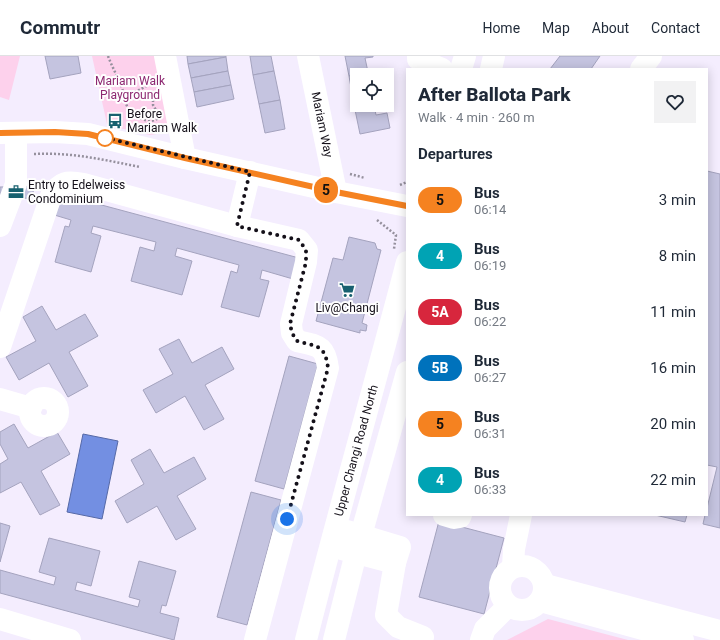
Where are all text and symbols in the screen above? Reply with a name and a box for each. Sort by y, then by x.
text: Commutr [20,16,100,39]
text: Home [482,20,520,36]
text: Map [542,20,570,36]
text: About [592,20,629,36]
text: Contact [651,20,700,36]
map controls [350,68,394,112]
button: locate [350,68,394,112]
park label: Mariam Walk Playground [95,74,166,102]
button: heart [654,81,696,123]
text: After Ballota Park [418,83,571,106]
street label: Mariam Way [309,91,336,159]
place label: Before Mariam Walk [127,107,198,135]
text: Walk · 4 min · 260 m [418,110,535,125]
bus stop icon: Before Mariam Walk [106,112,124,130]
unlabelled marker [96,129,114,147]
text: Departures [418,145,493,163]
line badge: 5 [313,177,339,203]
place label: Entry to Edelweiss Condominium [28,178,125,206]
text: 5 [322,182,330,198]
office icon: Entry to Edelweiss Condominium [7,183,25,201]
text: Bus [474,184,500,202]
text: 3 min [659,191,696,209]
text: 5 [436,192,444,208]
text: 06:14 [474,202,506,217]
text: Bus [474,240,500,258]
text: 8 min [659,247,696,265]
text: 4 [436,248,444,264]
text: 06:19 [474,258,506,273]
supermarket icon: Liv@Changi [338,281,356,299]
text: Bus [474,296,500,314]
place label: Liv@Changi [315,301,379,315]
text: 11 min [650,303,696,321]
text: 5A [431,304,449,320]
text: 06:22 [474,314,506,329]
text: Bus [474,352,500,370]
text: 16 min [650,359,696,377]
text: 5B [432,360,448,376]
text: 06:27 [474,370,506,385]
street label: Upper Changi Road North [332,383,381,518]
text: Bus [474,408,500,426]
text: 20 min [650,415,696,433]
text: 5 [436,416,444,432]
text: 06:31 [474,426,506,441]
text: Bus [474,464,500,482]
text: 22 min [650,471,696,489]
text: 4 [436,472,444,488]
text: 06:33 [474,482,506,497]
your location [277,509,297,529]

